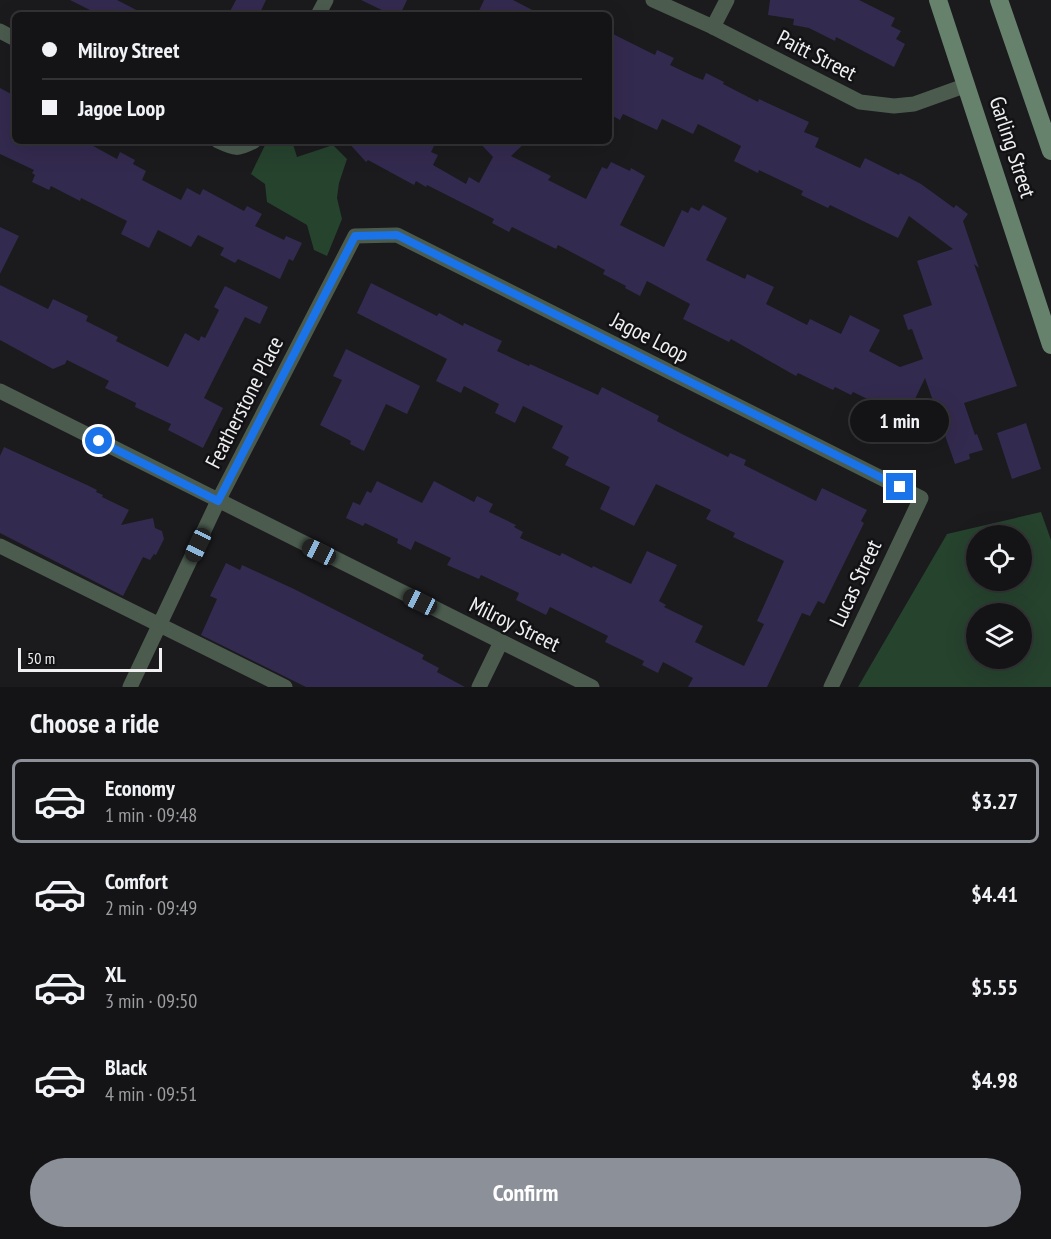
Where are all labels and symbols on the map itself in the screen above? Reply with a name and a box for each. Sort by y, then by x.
street label: Paitt Street [773,23,861,87]
street label: Garling Street [983,93,1043,201]
street label: Jagoe Loop [606,305,694,368]
street label: Featherstone Place [199,331,289,473]
callout: 1 min [850,400,950,442]
route start [85,427,112,454]
route end [886,473,913,500]
car [182,525,214,565]
street label: Lucas Street [823,535,887,631]
car [299,536,339,568]
car [400,586,440,618]
street label: Milroy Street [465,590,565,658]
scale bar [18,645,162,672]

